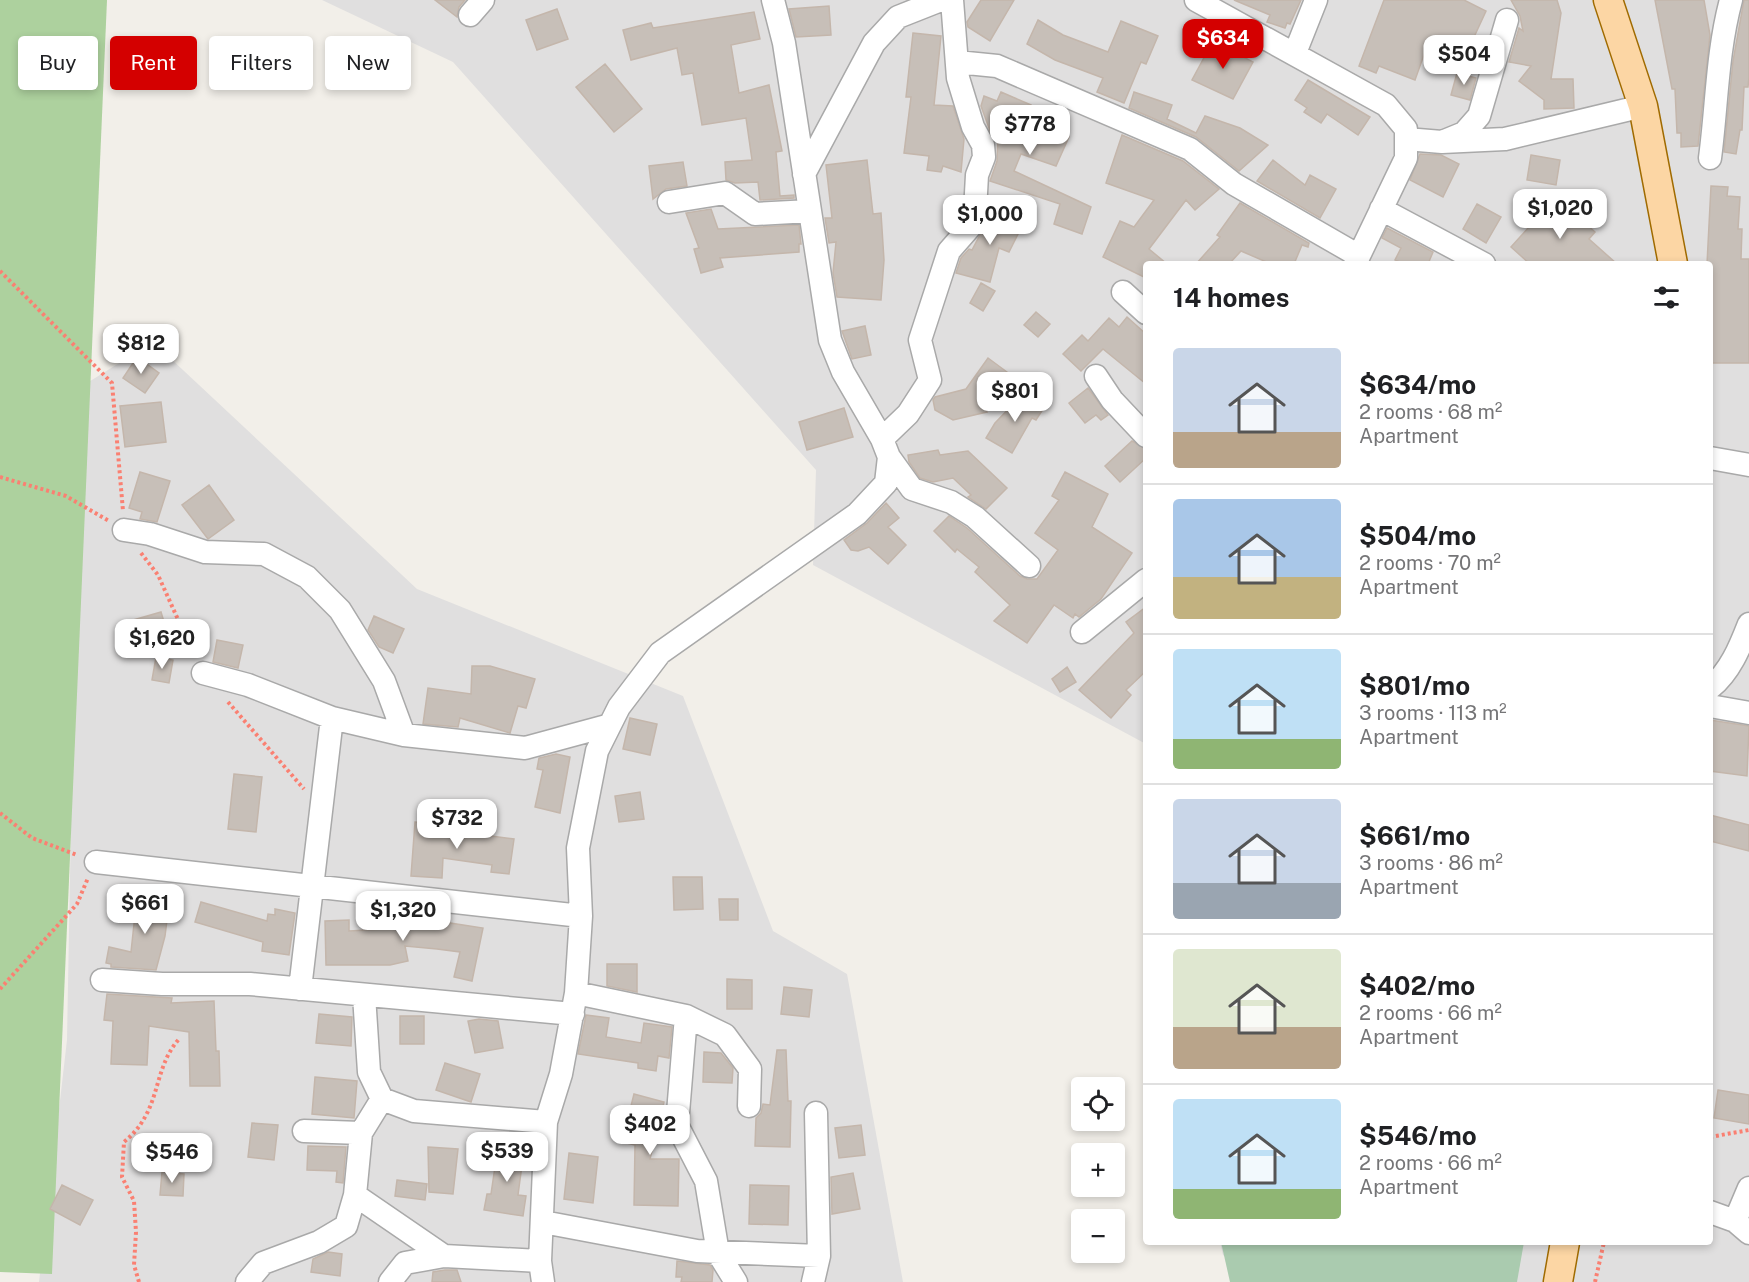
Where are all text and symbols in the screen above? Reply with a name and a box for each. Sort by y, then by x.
pin: $634 [1187,19,1259,70]
text: $634 [1196,26,1250,50]
pin: $504 [1428,35,1500,86]
chip: Buy [18,36,98,90]
chip: Rent [110,36,197,90]
chip: Filters [209,36,313,90]
chip: New [325,36,411,90]
text: $504 [1437,42,1491,66]
pin: $778 [994,105,1066,156]
text: $778 [1004,112,1056,136]
pin: $1,020 [1511,189,1609,240]
pin: $1,000 [941,195,1039,246]
text: $1,020 [1527,196,1593,220]
text: $1,000 [957,202,1023,226]
icon: filters [1650,281,1683,314]
text: 14 homes [1173,282,1289,313]
pin: $812 [105,324,177,375]
text: $812 [117,331,165,355]
text: $634/mo [1359,369,1476,400]
pin: $801 [979,372,1051,423]
icon: home [1221,372,1293,444]
text: $801 [991,379,1039,403]
text: 2 rooms · 68 m² [1359,400,1502,424]
text: Apartment [1359,424,1459,448]
text: $504/mo [1359,520,1476,551]
icon: home [1221,523,1293,595]
text: 2 rooms · 70 m² [1359,551,1501,575]
text: Apartment [1359,575,1459,599]
pin: $1,620 [113,619,211,670]
text: $1,620 [129,626,195,650]
text: $801/mo [1359,670,1470,701]
icon: home [1221,673,1293,745]
text: 3 rooms · 113 m² [1359,701,1507,725]
text: Apartment [1359,725,1459,749]
pin: $732 [421,799,493,850]
text: $732 [431,806,483,830]
text: $661/mo [1359,820,1470,851]
icon: home [1221,823,1293,895]
text: 3 rooms · 86 m² [1359,851,1503,875]
text: Apartment [1359,875,1459,899]
pin: $661 [109,884,181,935]
text: $661 [121,891,169,915]
pin: $1,320 [354,891,452,942]
text: $1,320 [370,898,436,922]
text: $402/mo [1359,970,1475,1001]
icon: home [1221,973,1293,1045]
text: 2 rooms · 66 m² [1359,1001,1502,1025]
text: Apartment [1359,1025,1459,1049]
map controls [1071,1077,1125,1263]
button: locate [1071,1077,1125,1131]
pin: $402 [614,1105,686,1156]
text: $402 [624,1112,676,1136]
text: $546/mo [1359,1120,1477,1151]
icon: home [1221,1123,1293,1195]
pin: $539 [471,1132,543,1183]
pin: $546 [136,1133,208,1184]
text: $539 [480,1139,534,1163]
text: $546 [145,1140,199,1164]
button: + [1071,1143,1125,1197]
text: 2 rooms · 66 m² [1359,1151,1502,1175]
text: Apartment [1359,1175,1459,1199]
button: − [1071,1209,1125,1263]

